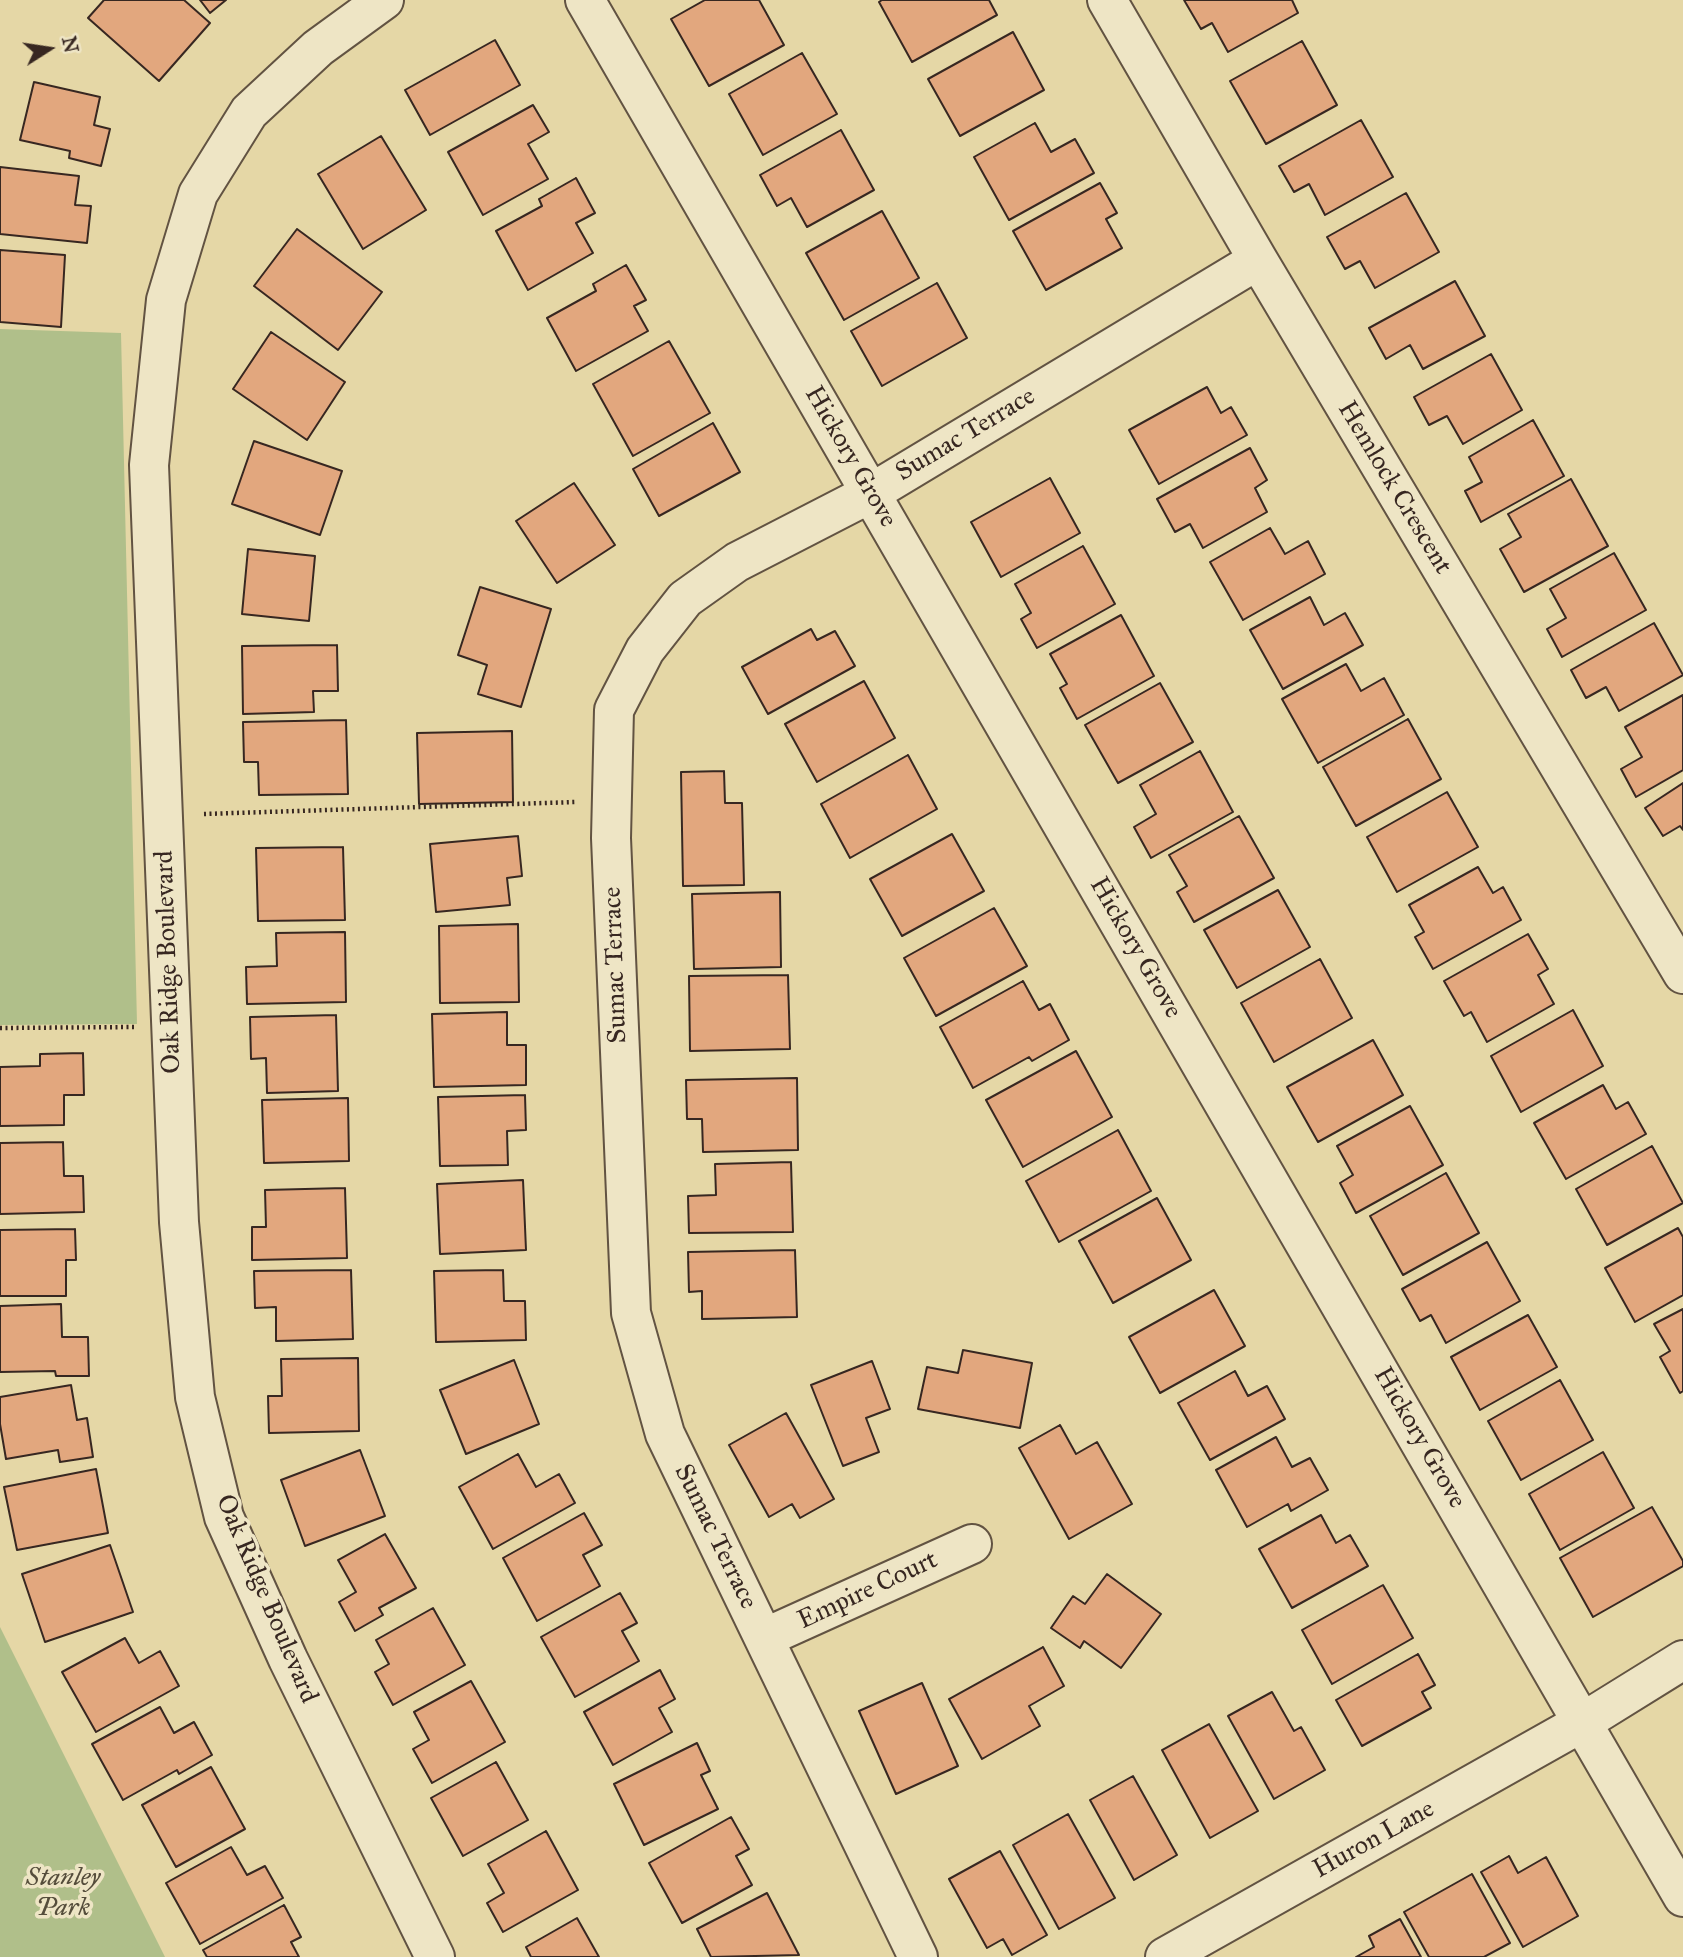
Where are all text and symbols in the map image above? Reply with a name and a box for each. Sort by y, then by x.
north arrow [14,14,84,84]
text: N [57,34,83,55]
street label: Hickory Grove [797,381,903,533]
street label: Sumac Terrace [891,381,1041,489]
street label: Hemlock Crescent [1330,396,1458,580]
street label: Oak Ridge Boulevard [150,850,188,1074]
street label: Hickory Grove [1082,872,1188,1024]
street label: Sumac Terrace [598,886,634,1044]
street label: Hickory Grove [1366,1362,1472,1514]
street label: Sumac Terrace [667,1460,763,1614]
street label: Oak Ridge Boulevard [208,1490,324,1708]
street label: Empire Court [793,1545,943,1637]
street label: Huron Lane [1308,1794,1440,1886]
park label: Stanley Park [26,1863,100,1924]

